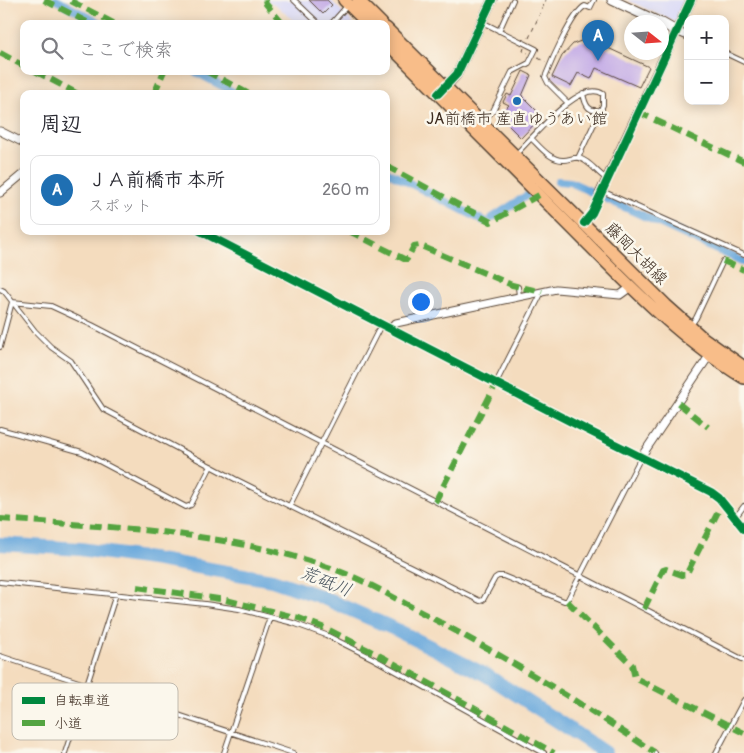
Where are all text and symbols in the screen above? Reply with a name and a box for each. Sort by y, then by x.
north arrow [624,15,669,60]
map controls [684,15,729,105]
button: + [684,15,729,60]
search box [20,20,390,75]
pin: A [582,20,614,61]
icon: search [38,34,66,62]
text: ここで検索 [78,38,173,62]
button: − [684,60,729,105]
marker: JA前橋市 産直ゆうあい館 [511,95,523,107]
place label: JA前橋市 産直ゆうあい館 [426,109,608,129]
text: 周辺 [40,111,82,138]
text: ＪＡ前橋市 本所 [88,168,225,192]
text: A [52,180,62,200]
text: 260 m [322,180,369,200]
text: スポット [88,196,152,216]
street label: 藤岡大胡線 [601,218,672,289]
your location [408,289,434,315]
water label: 荒砥川 [296,561,355,602]
legend [12,683,178,740]
text: 自転車道 [54,692,110,709]
text: 小道 [54,715,82,732]

